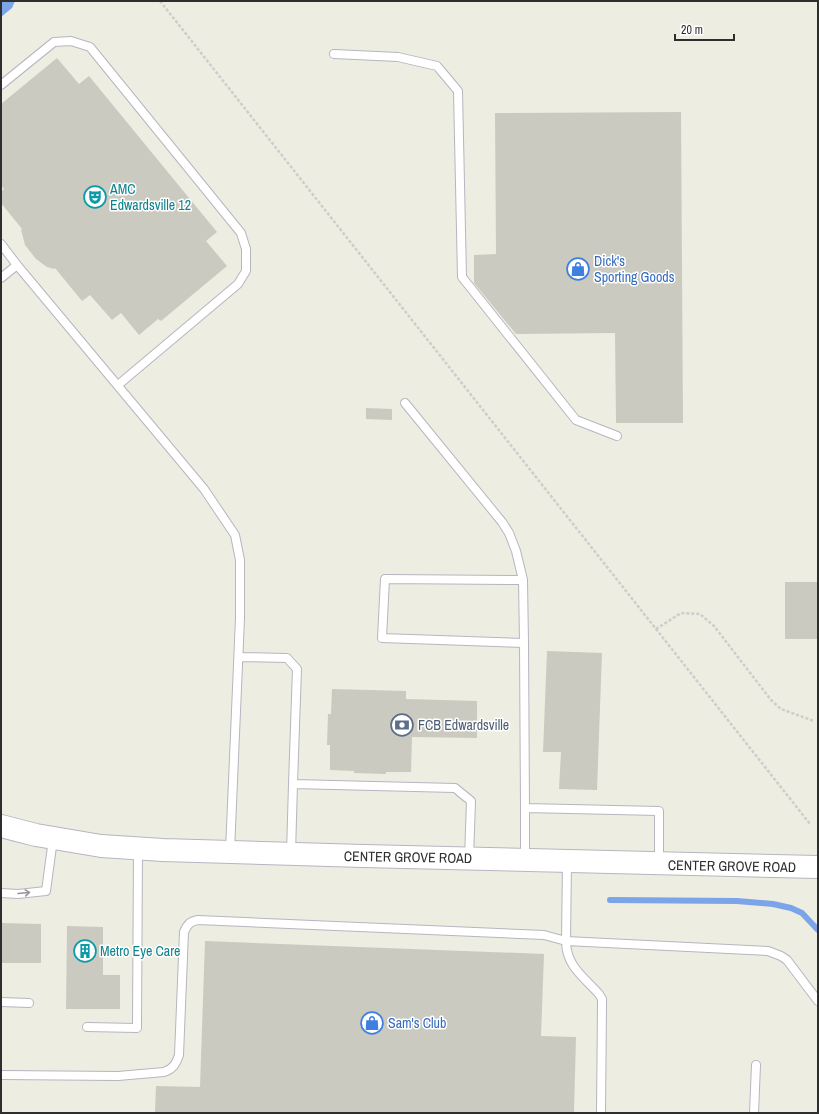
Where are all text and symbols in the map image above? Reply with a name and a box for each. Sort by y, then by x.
scale bar [675,16,734,42]
text: 20 m [681,22,703,38]
place label: AMC Edwardsville 12 [109,180,191,214]
theatre icon: AMC Edwardsville 12 [82,184,108,210]
place label: Dick's Sporting Goods [594,252,675,286]
shop icon: Dick's Sporting Goods [565,256,591,282]
bank icon: FCB Edwardsville [389,712,415,738]
place label: FCB Edwardsville [418,716,509,734]
street label: CENTER GROVE ROAD [344,847,472,867]
street label: CENTER GROVE ROAD [668,856,796,876]
one-way arrow [17,889,30,897]
building icon: Metro Eye Care [72,938,98,964]
place label: Metro Eye Care [100,942,180,960]
shop icon: Sam's Club [359,1010,385,1036]
place label: Sam's Club [388,1014,446,1032]

